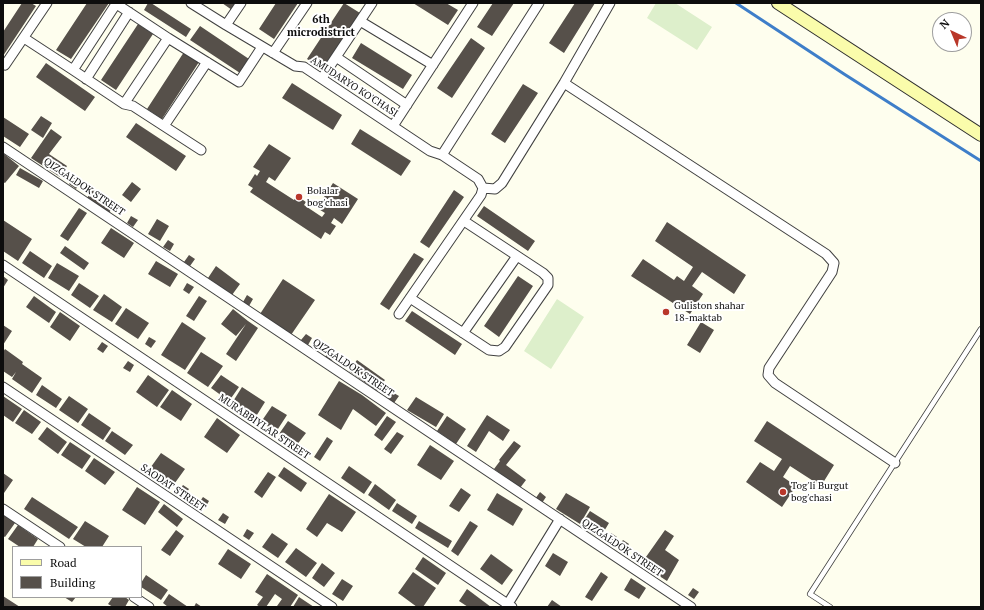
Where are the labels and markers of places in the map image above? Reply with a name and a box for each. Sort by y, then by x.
place label: Bolalar bog'chasi [307,185,348,208]
marker: Bolalar bog'chasi [294,192,304,202]
place label: Guliston shahar 18-maktab [674,300,745,324]
marker: Guliston shahar 18-maktab [661,307,671,317]
place label: Tog'li Burgut bog'chasi [791,480,848,504]
marker: Tog'li Burgut bog'chasi [778,487,788,497]

